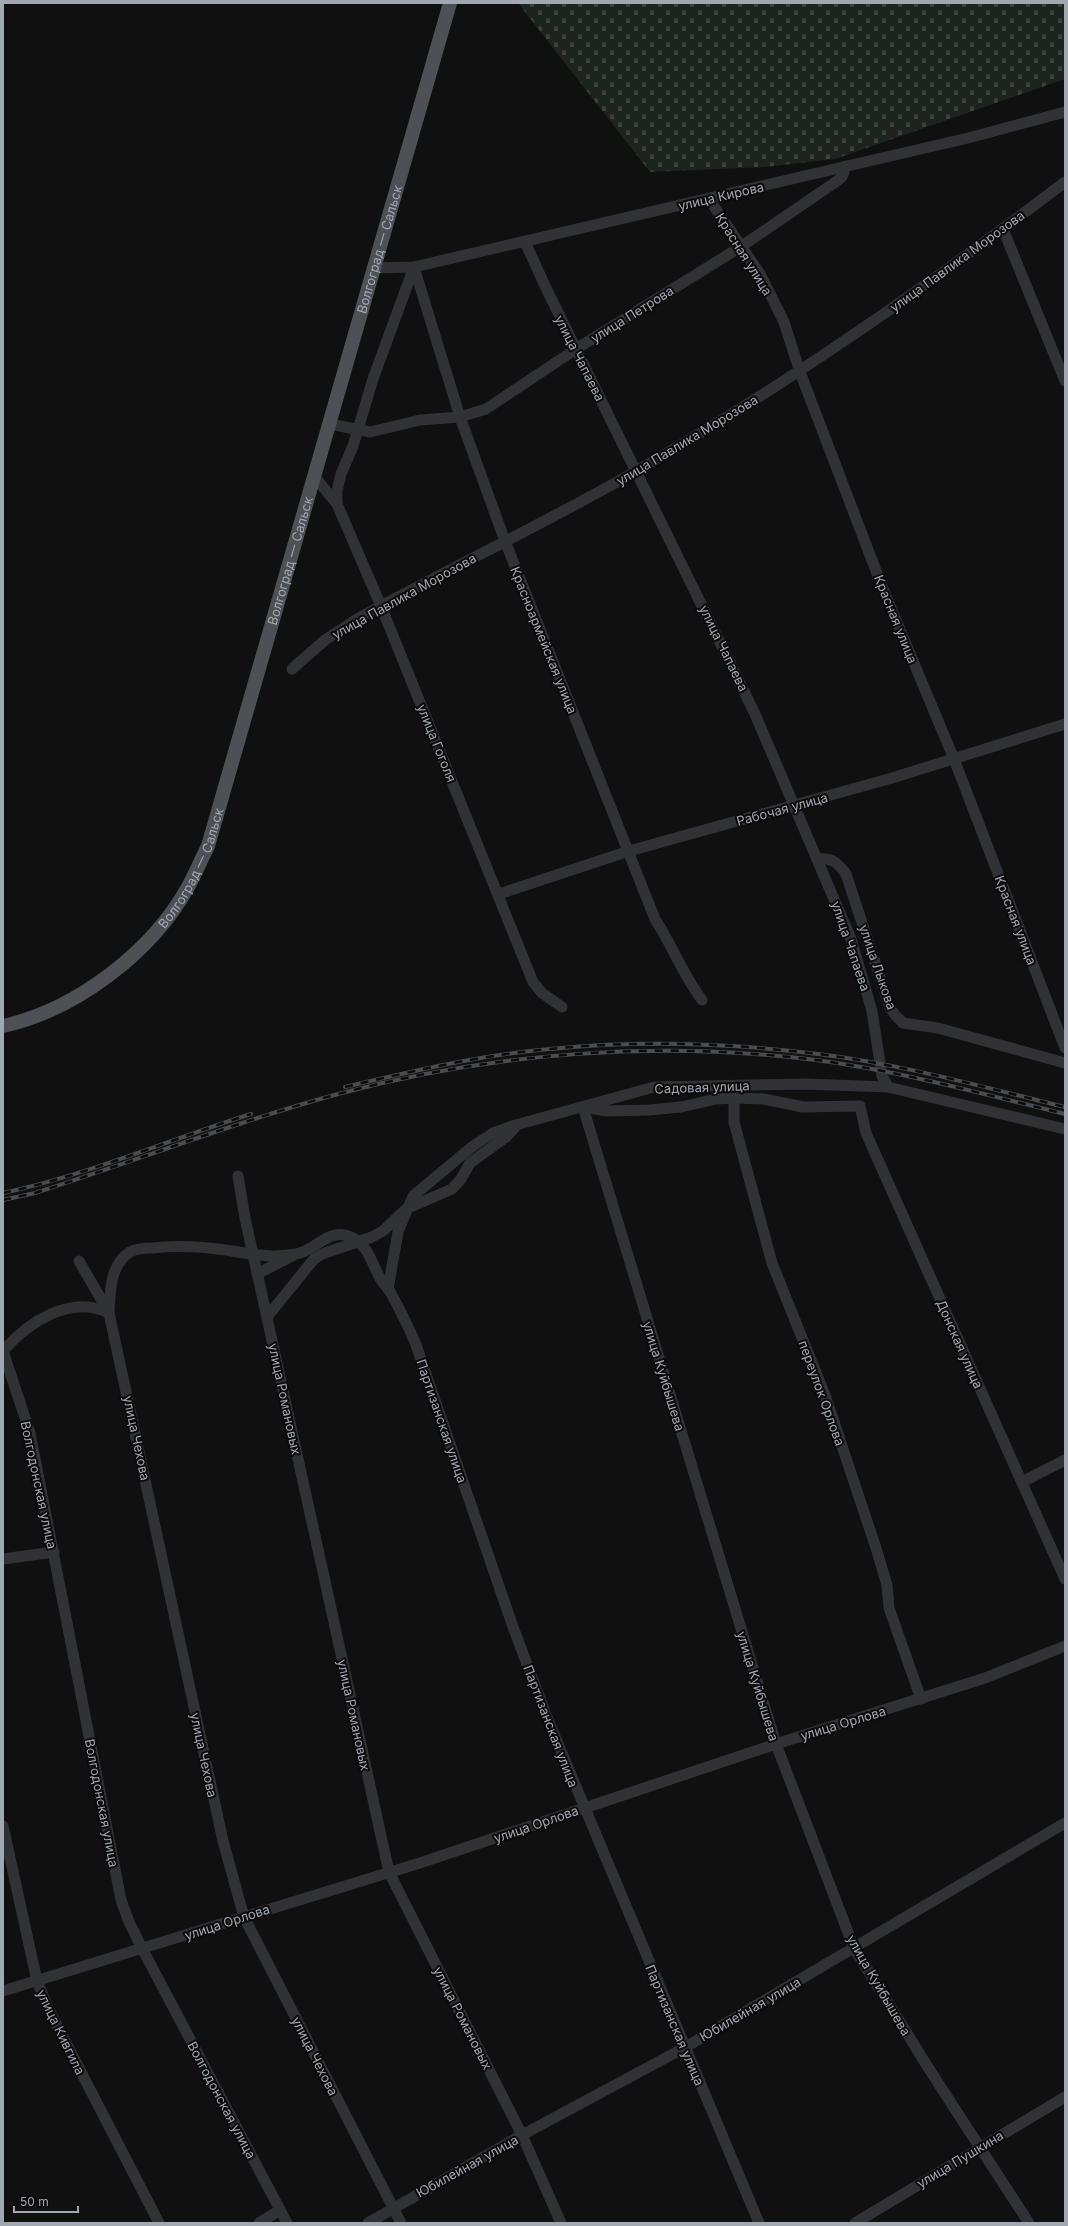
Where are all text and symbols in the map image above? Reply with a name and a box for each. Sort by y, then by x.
street label: улица Кирова [677,178,765,214]
street label: Волгоград — Сальск [353,183,405,315]
street label: улица Павлика Морозова [887,207,1027,315]
street label: Красная улица [712,210,776,298]
street label: улица Петрова [588,282,676,346]
street label: улица Чапаева [551,312,609,404]
street label: улица Павлика Морозова [613,391,761,489]
street label: Волгоград — Сальск [264,495,316,627]
street label: улица Павлика Морозова [329,550,479,642]
street label: Красноармейская улица [507,564,581,716]
street label: Красная улица [871,572,921,666]
street label: улица Чапаева [696,602,752,694]
street label: улица Гоголя [414,702,460,784]
street label: Рабочая улица [735,789,829,829]
street label: Волгоград — Сальск [154,806,227,931]
street label: Красная улица [992,873,1040,967]
street label: улица Чапаева [828,899,874,993]
street label: улица Лыкова [856,922,900,1012]
street label: Садовая улица [654,1077,750,1097]
street label: Донская улица [933,1297,987,1391]
street label: улица Куйбышева [640,1319,688,1433]
street label: переулок Орлова [795,1338,849,1448]
street label: улица Романовых [265,1342,305,1456]
street label: Партизанская улица [413,1357,471,1485]
street label: улица Чехова [120,1394,154,1482]
street label: Волгодонская улица [18,1420,60,1550]
street label: улица Куйбышева [734,1629,782,1743]
street label: улица Романовых [334,1658,374,1772]
street label: Партизанская улица [520,1663,582,1789]
street label: улица Орлова [798,1702,888,1744]
street label: улица Чехова [187,1711,221,1799]
street label: Волгодонская улица [82,1738,122,1868]
street label: улица Орлова [492,1802,580,1846]
street label: улица Орлова [182,1901,272,1943]
street label: улица Куйбышева [844,1932,914,2038]
street label: Партизанская улица [642,1962,708,2088]
street label: улица Романовых [430,1964,496,2072]
street label: Юбилейная улица [697,1974,803,2044]
street label: улица Кивгила [33,1987,89,2077]
street label: улица Чехова [288,2014,342,2098]
street label: Волгодонская улица [184,2039,260,2161]
street label: улица Пушкина [914,2127,1006,2191]
street label: Юбилейная улица [413,2131,521,2201]
scale bar [14,2188,78,2214]
text: 50 m [20,2194,49,2209]

